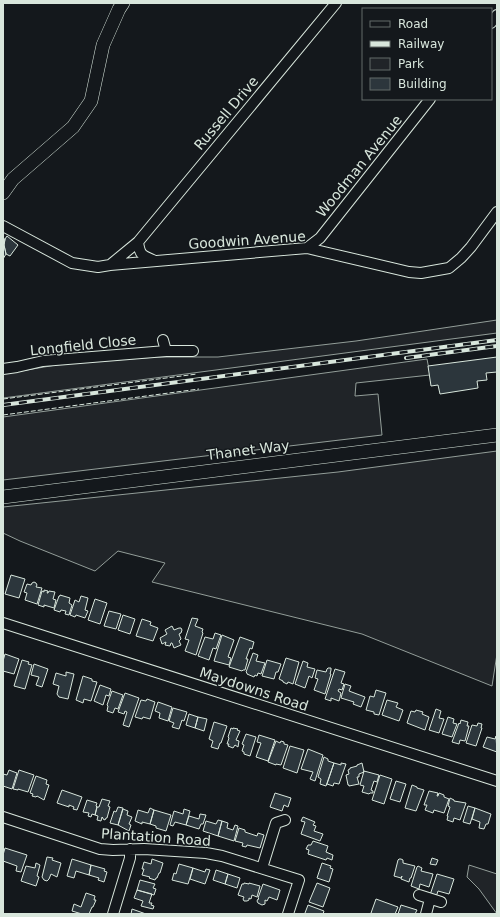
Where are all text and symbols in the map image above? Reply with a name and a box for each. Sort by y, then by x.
legend [362,8,492,100]
text: Road [398,17,428,31]
text: Railway [398,37,444,51]
text: Park [398,57,424,71]
street label: Russell Drive [191,73,261,153]
text: Building [398,77,447,91]
street label: Woodman Avenue [313,112,405,220]
street label: Goodwin Avenue [188,228,306,252]
street label: Longfield Close [29,331,137,359]
street label: Thanet Way [205,437,290,463]
street label: Maydowns Road [198,664,310,714]
street label: Plantation Road [100,825,212,849]

